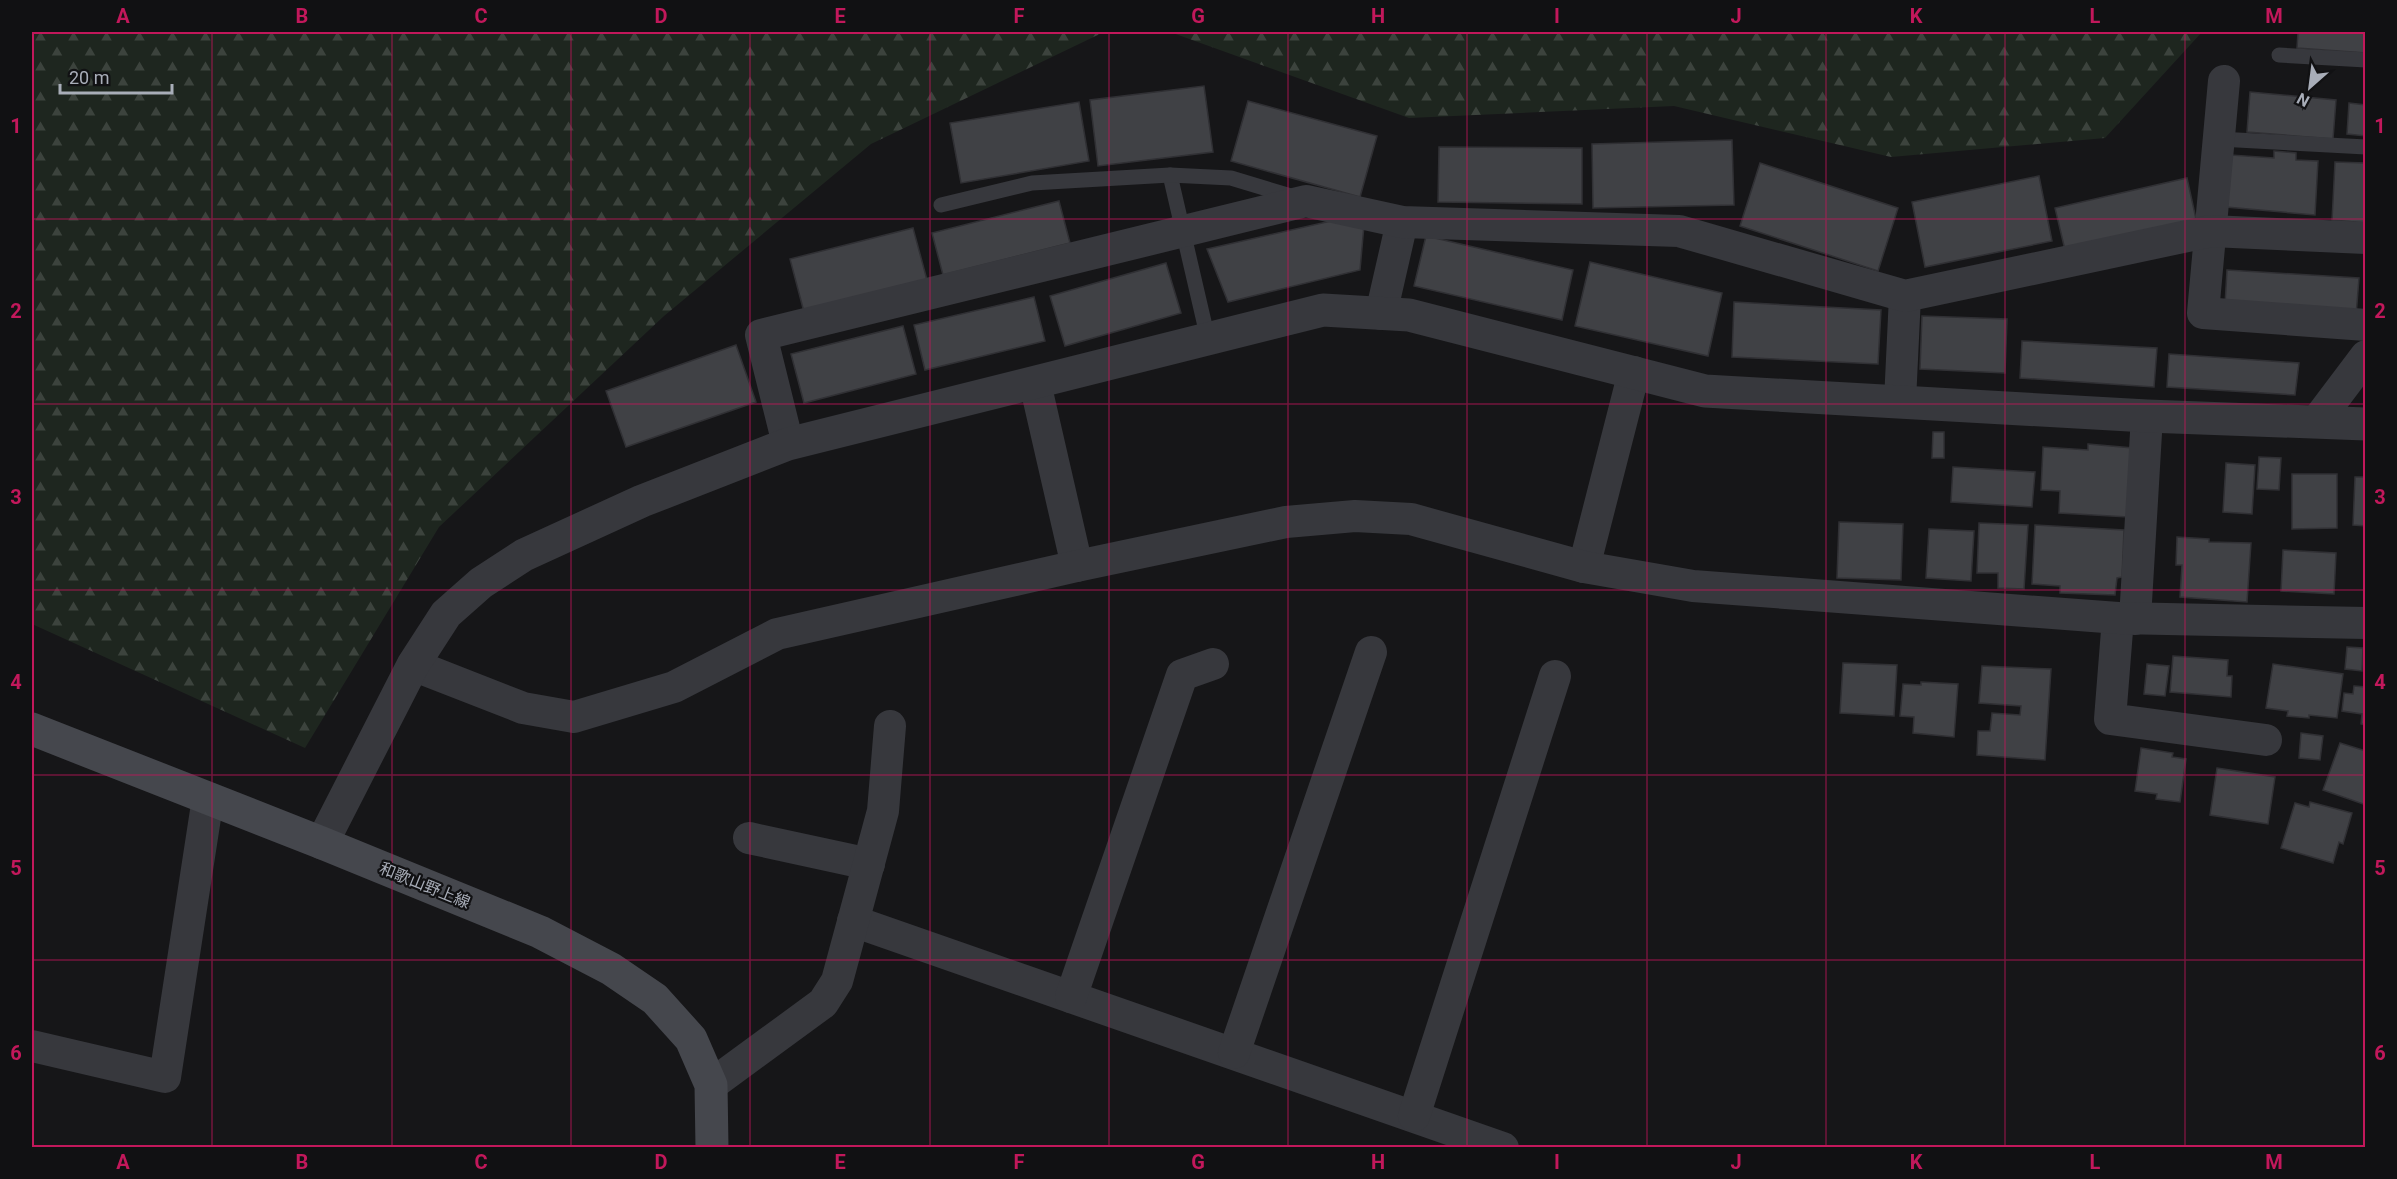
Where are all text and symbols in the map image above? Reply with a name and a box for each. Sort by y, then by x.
text: A [116,4,130,28]
text: B [296,4,308,28]
text: C [474,4,488,28]
text: D [655,4,668,28]
text: E [834,4,846,28]
text: F [1014,4,1025,28]
text: G [1191,4,1205,28]
text: H [1371,4,1385,28]
text: I [1554,4,1560,28]
text: J [1730,4,1742,28]
text: K [1910,4,1923,28]
text: L [2090,4,2101,28]
text: M [2265,4,2283,28]
scale bar [60,57,172,95]
north arrow [2280,57,2340,117]
text: 20 m [69,67,109,88]
text: N [2294,89,2313,111]
text: 1 [10,114,22,138]
text: 1 [2374,114,2386,138]
text: 2 [10,299,22,323]
text: 2 [2374,299,2386,323]
text: 3 [10,485,22,509]
text: 3 [2374,485,2386,509]
text: 4 [10,670,22,694]
text: 4 [2374,670,2386,694]
text: 5 [10,856,22,880]
text: 5 [2374,856,2386,880]
street label: 和歌山野上線 [377,859,473,912]
text: 6 [10,1041,22,1065]
text: 6 [2374,1041,2386,1065]
text: A [116,1150,130,1174]
text: B [296,1150,308,1174]
text: C [474,1150,488,1174]
text: D [655,1150,668,1174]
text: E [834,1150,846,1174]
text: F [1014,1150,1025,1174]
text: G [1191,1150,1205,1174]
text: H [1371,1150,1385,1174]
text: I [1554,1150,1560,1174]
text: J [1730,1150,1742,1174]
text: K [1910,1150,1923,1174]
text: L [2090,1150,2101,1174]
text: M [2265,1150,2283,1174]

